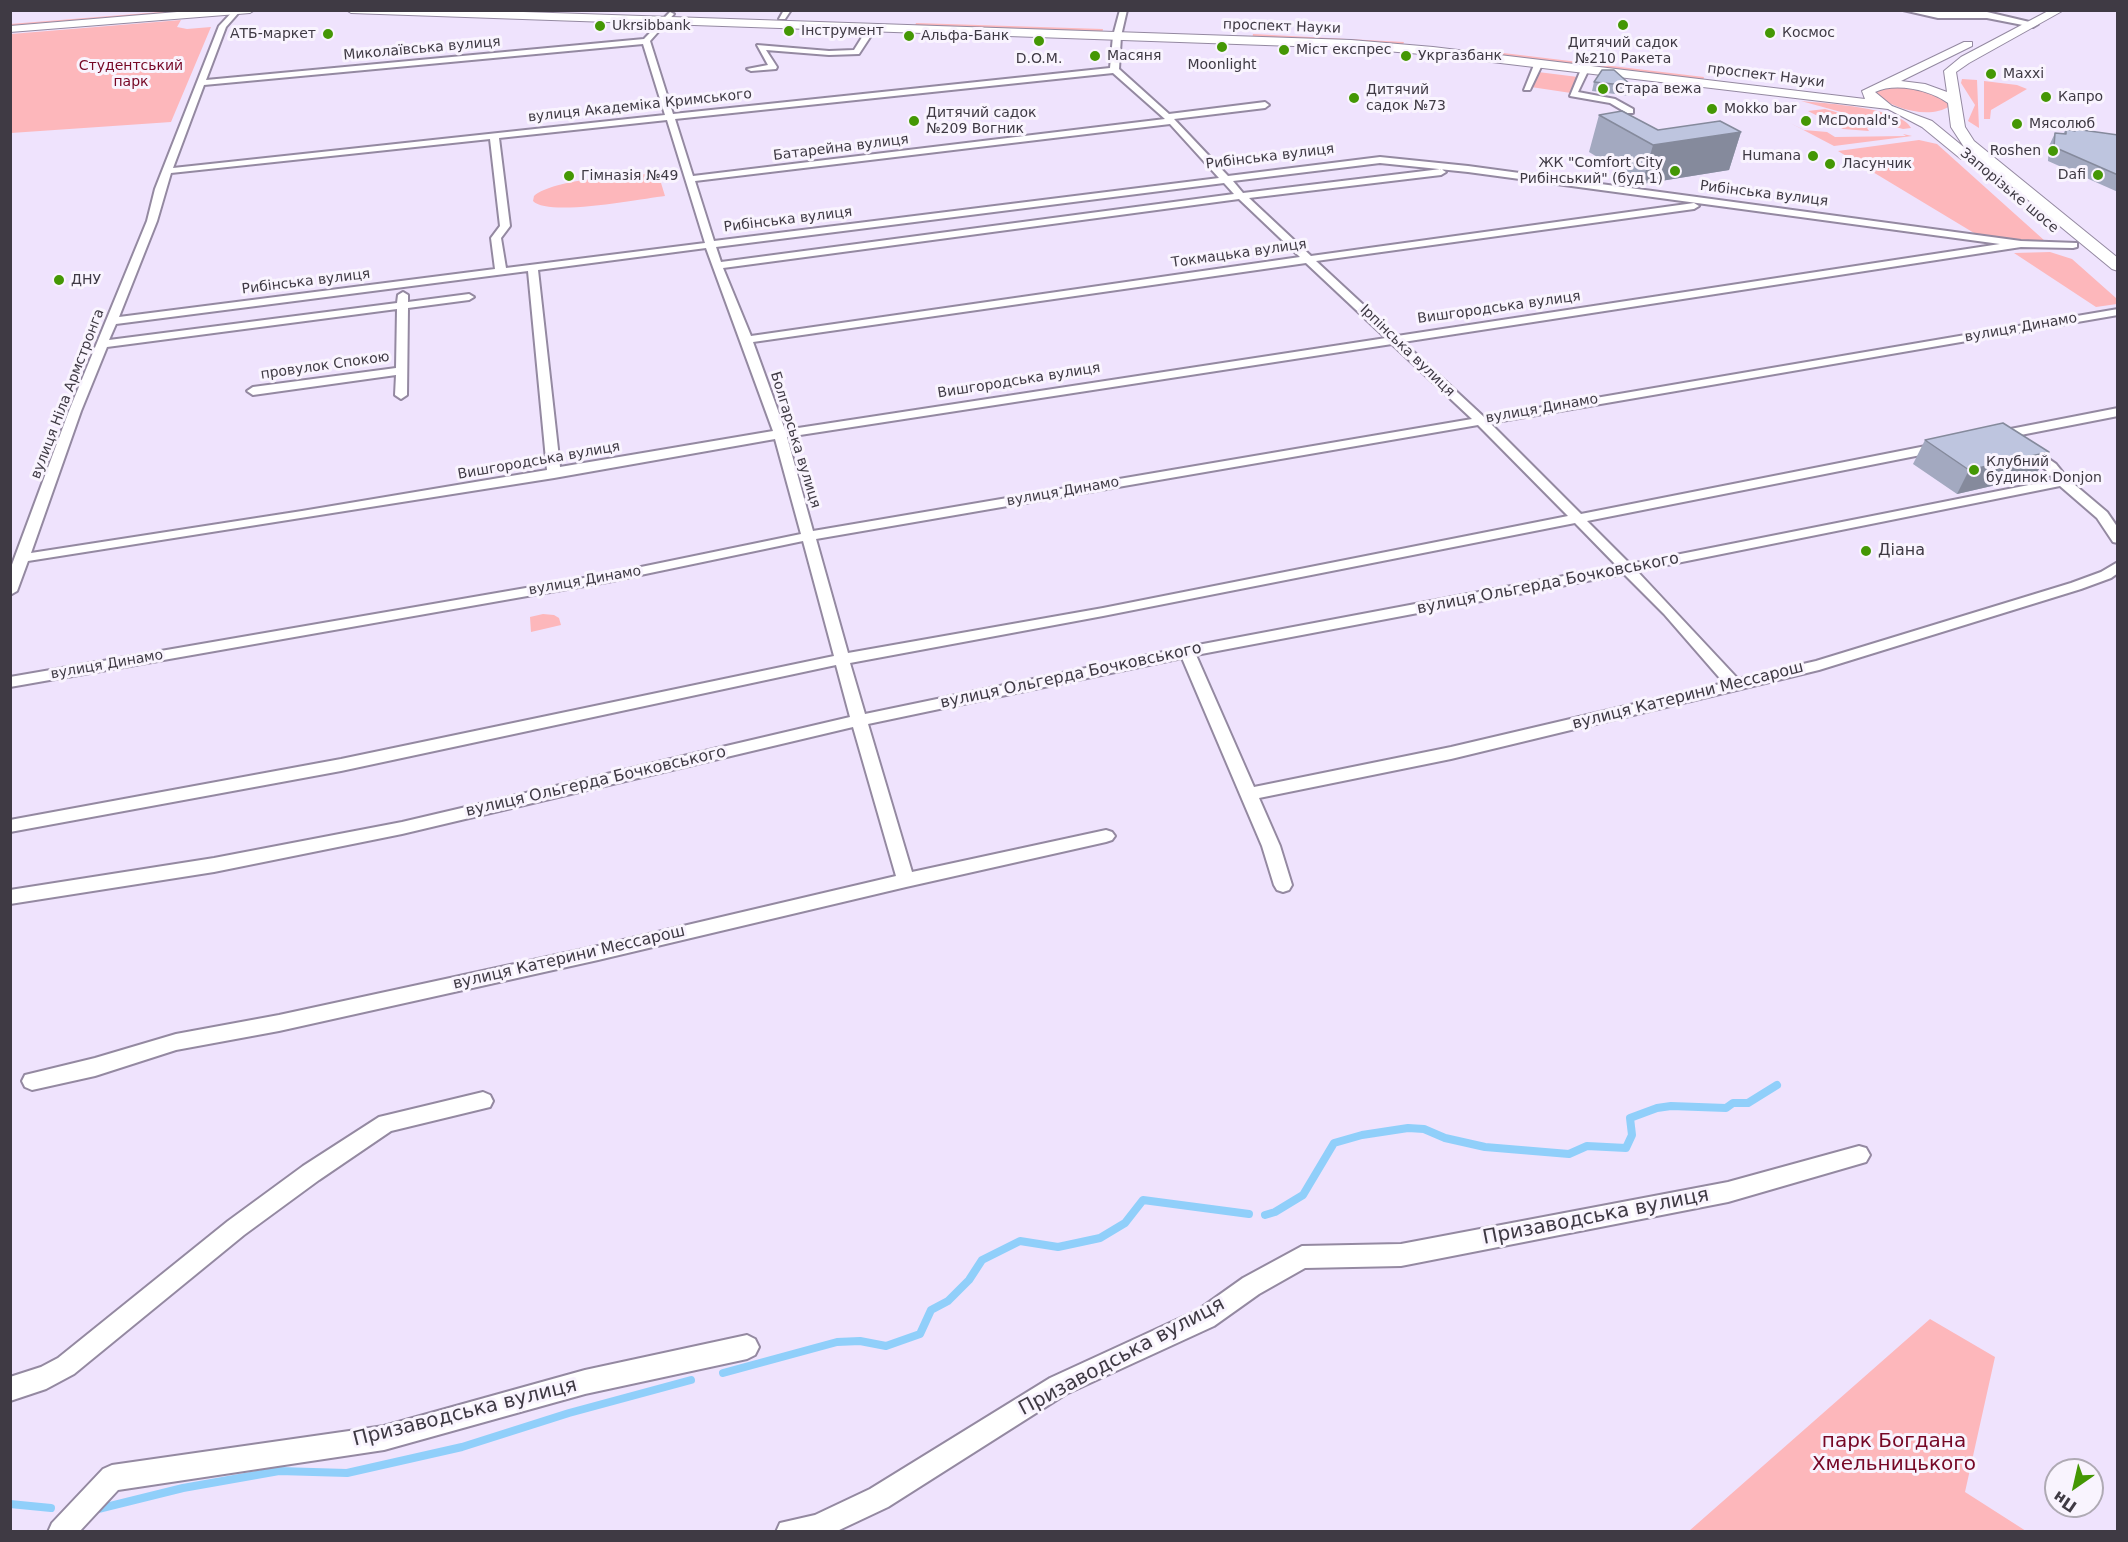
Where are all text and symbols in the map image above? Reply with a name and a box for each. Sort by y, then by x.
street label: проспект Науки [1223,17,1341,37]
place label: Ukrsibbank [612,18,691,34]
marker: Дитячий садок №210 Ракета [1616,18,1630,32]
marker: Ukrsibbank [593,19,607,33]
place label: Інструмент [801,23,884,39]
marker: Інструмент [782,24,796,38]
place label: Космос [1782,25,1835,41]
place label: АТБ-маркет [230,26,316,42]
marker: Космос [1763,26,1777,40]
marker: АТБ-маркет [321,27,335,41]
place label: Альфа-Банк [921,28,1009,44]
marker: Альфа-Банк [902,29,916,43]
street label: Миколаївська вулиця [343,34,501,64]
marker: D.O.M. [1032,34,1046,48]
place label: Дитячий садок №210 Ракета [1568,35,1678,68]
marker: Moonlight [1215,40,1229,54]
place label: Міст експрес [1296,42,1391,58]
marker: Міст експрес [1277,43,1291,57]
place label: Масяня [1107,48,1161,64]
place label: Укргазбанк [1418,48,1502,64]
marker: Масяня [1088,49,1102,63]
marker: Укргазбанк [1399,49,1413,63]
place label: D.O.M. [1016,51,1062,67]
place label: Moonlight [1187,57,1257,73]
park label: Студентський парк [79,58,183,90]
street label: проспект Науки [1706,60,1826,92]
place label: Maxxi [2003,66,2044,82]
marker: Maxxi [1984,67,1998,81]
place label: Стара вежа [1615,81,1701,97]
place label: Дитячий садок №73 [1366,82,1446,114]
marker: Стара вежа [1596,82,1610,96]
street label: вулиця Академіка Кримського [527,86,753,126]
place label: Капро [2058,89,2103,105]
marker: Капро [2039,90,2053,104]
marker: Дитячий садок №73 [1347,91,1361,105]
place label: Mokko bar [1724,101,1797,117]
marker: Mokko bar [1705,102,1719,116]
place label: Дитячий садок №209 Вогник [926,105,1037,138]
place label: McDonald's [1818,113,1898,129]
marker: Дитячий садок №209 Вогник [907,114,921,128]
marker: McDonald's [1799,114,1813,128]
place label: Мясолюб [2029,116,2095,132]
marker: Мясолюб [2010,117,2024,131]
street label: Батарейна вулиця [772,131,910,165]
street label: Рибінська вулиця [1205,141,1335,173]
place label: Roshen [1990,143,2041,159]
marker: Roshen [2046,144,2060,158]
street label: Запорізьке шосе [1957,145,2061,237]
place label: Humana [1742,148,1801,164]
marker: Humana [1806,149,1820,163]
place label: ЖК "Comfort City Рибінський" (буд 1) [1519,155,1663,188]
place label: Ласунчик [1842,156,1912,172]
marker: Ласунчик [1823,157,1837,171]
marker: ЖК "Comfort City Рибінський" (буд 1) [1668,164,1682,178]
place label: Dafi [2058,167,2086,183]
place label: Гімназія №49 [581,168,678,184]
marker: Dafi [2091,168,2105,182]
marker: Гімназія №49 [562,169,576,183]
street label: Рибінська вулиця [1699,178,1829,210]
street label: Рибінська вулиця [723,204,853,236]
street label: Токмацька вулиця [1170,236,1308,272]
street label: Рибінська вулиця [241,266,371,298]
place label: ДНУ [71,272,101,288]
marker: ДНУ [52,273,66,287]
street label: Вишгородська вулиця [1416,288,1582,328]
street label: Ірпінська вулиця [1356,301,1458,401]
street label: вулиця Ніла Армстронга [28,307,108,481]
street label: вулиця Динамо [1963,310,2079,346]
street label: провулок Спокою [260,349,390,383]
street label: Вишгородська вулиця [936,360,1102,402]
street label: Болгарська вулиця [766,370,824,510]
street label: вулиця Динамо [1484,391,1600,427]
street label: Вишгородська вулиця [457,438,621,484]
place label: Клубний будинок Donjon [1986,454,2102,486]
marker: Клубний будинок Donjon [1967,463,1981,477]
street label: вулиця Динамо [1005,474,1121,510]
place label: Діана [1878,541,1925,561]
marker: Діана [1859,544,1873,558]
street label: вулиця Ольгерда Бочковського [1415,549,1681,619]
street label: вулиця Динамо [527,563,643,599]
street label: вулиця Ольгерда Бочковського [939,639,1203,713]
street label: вулиця Динамо [49,647,165,683]
street label: вулиця Катерини Мессарош [1570,658,1806,734]
street label: вулиця Ольгерда Бочковського [464,743,728,821]
street label: вулиця Катерини Мессарош [451,922,687,994]
street label: Призаводська вулиця [1481,1183,1711,1251]
street label: Призаводська вулиця [1015,1292,1229,1422]
street label: Призаводська вулиця [351,1374,579,1452]
park label: парк Богдана Хмельницького [1812,1430,1976,1477]
north arrow [2044,1458,2104,1518]
text: Пн [2049,1487,2080,1516]

